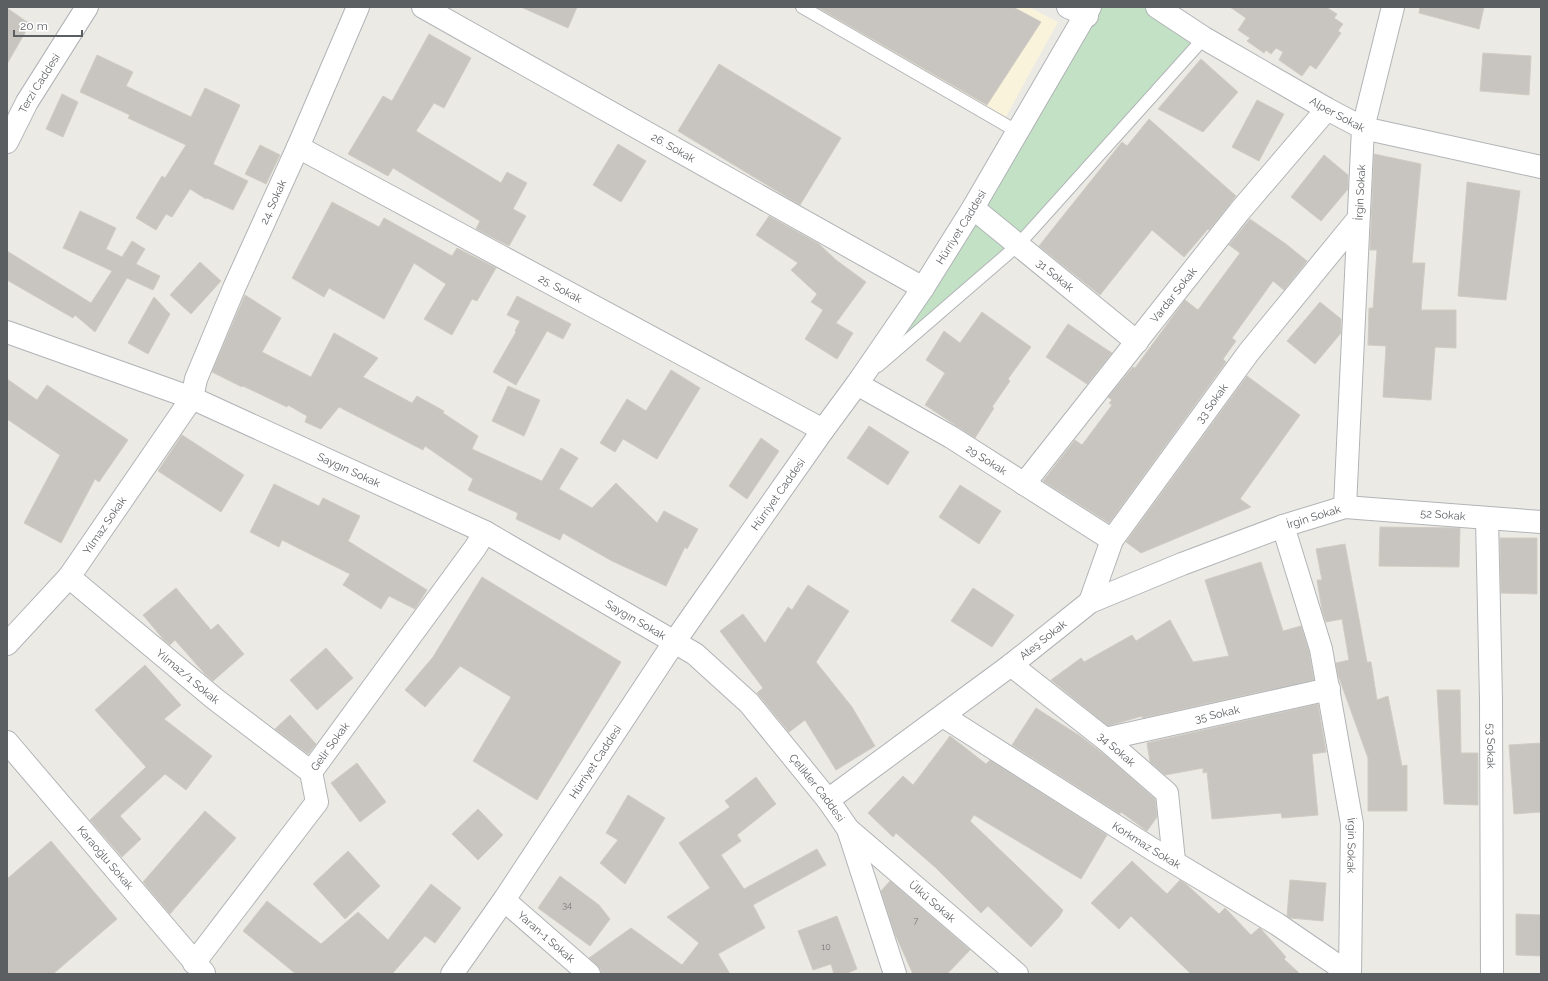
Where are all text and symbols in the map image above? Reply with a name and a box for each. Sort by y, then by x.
scale bar [14,12,82,38]
text: 20 m [20,19,48,33]
street label: Terzi Caddesi [16,51,63,116]
street label: Alper Sokak [1307,94,1367,135]
street label: 26. Sokak [649,131,697,166]
street label: İrgin Sokak [1353,164,1368,221]
street label: 24. Sokak [258,178,289,226]
street label: Hürriyet Caddesi [933,188,989,267]
street label: 31 Sokak [1034,256,1076,295]
street label: Vardar Sokak [1148,265,1200,325]
street label: 25. Sokak [536,272,584,306]
street label: 33 Sokak [1193,381,1231,426]
street label: 29 Sokak [963,442,1009,478]
street label: Saygın Sokak [315,450,382,490]
street label: Hürriyet Caddesi [749,456,808,533]
street label: Yılmaz Sokak [81,494,129,557]
street label: İrgin Sokak [1285,503,1343,531]
street label: 52 Sokak [1420,507,1466,523]
street label: Saygın Sokak [603,597,668,643]
street label: Ateş Sokak [1017,617,1069,663]
street label: Yılmaz/1 Sokak [153,647,222,707]
street label: 35 Sokak [1194,703,1241,726]
street label: Gelir Sokak [308,720,352,774]
street label: Hürriyet Caddesi [567,723,624,801]
street label: 53 Sokak [1484,723,1497,769]
street label: 34 Sokak [1095,730,1138,769]
street label: Çelikler Caddesi [786,751,847,824]
street label: İrgin Sokak [1344,817,1358,874]
street label: Korkmaz Sokak [1110,819,1183,872]
street label: Karaoğlu Sokak [75,824,136,893]
street label: Ülkü Sokak [906,878,958,925]
house number: 34 [562,900,572,910]
street label: Yaran-1 Sokak [515,909,577,966]
house number: 7 [914,916,919,926]
house number: 10 [821,942,831,952]

